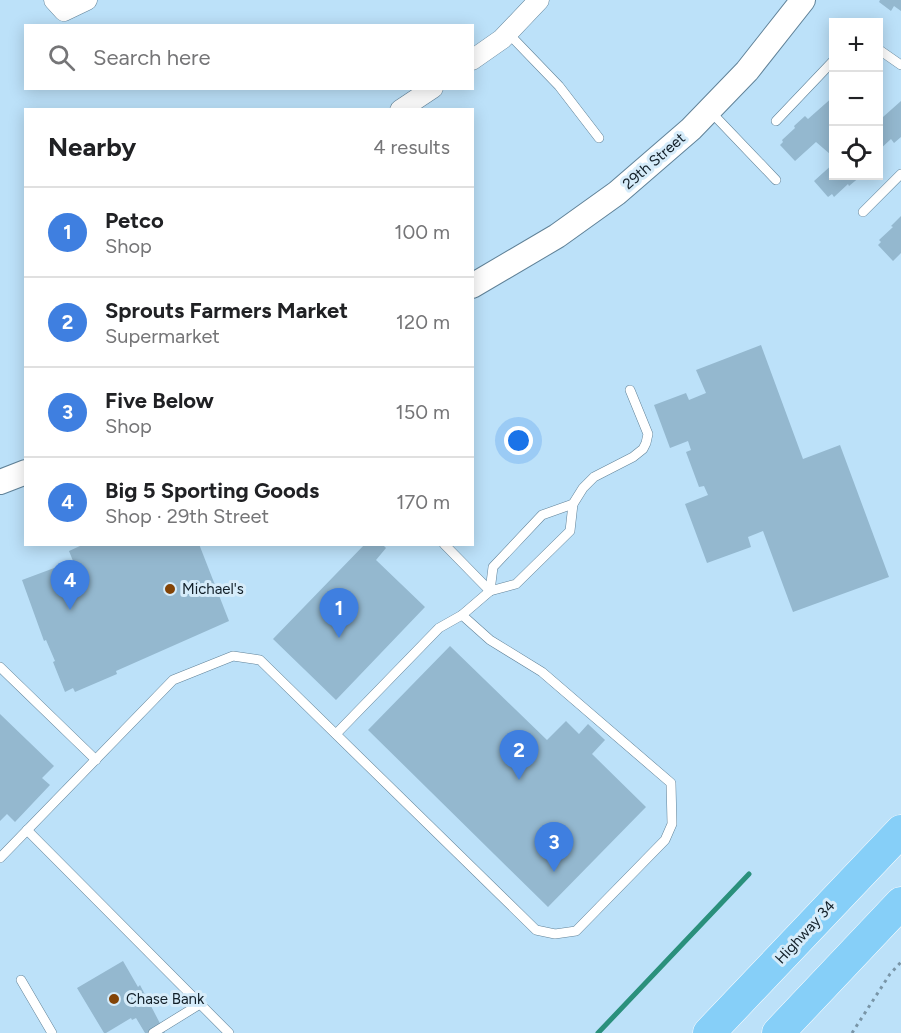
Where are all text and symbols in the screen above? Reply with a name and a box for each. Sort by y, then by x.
map controls [829,18,883,180]
button: + [829,18,883,72]
search box [24,24,474,90]
icon: search [45,41,78,74]
text: Search here [93,44,211,71]
button: − [829,72,883,126]
button: locate [829,126,883,180]
street label: 29th Street [619,129,689,193]
text: Nearby [48,131,136,163]
text: 4 results [373,135,450,159]
text: Petco [105,207,164,234]
text: 1 [63,220,72,244]
text: 100 m [394,220,450,244]
text: Shop [105,234,152,258]
text: Sprouts Farmers Market [105,297,348,324]
text: 2 [62,310,73,334]
text: 120 m [396,310,450,334]
text: Supermarket [105,324,220,348]
text: Five Below [105,387,214,414]
text: 3 [62,400,73,424]
text: 150 m [395,400,450,424]
text: Shop [105,414,152,438]
your location [504,426,533,455]
text: Big 5 Sporting Goods [105,477,319,504]
text: 4 [61,490,74,514]
text: 170 m [396,490,450,514]
text: Shop · 29th Street [105,504,269,528]
pin: 4 [50,560,90,610]
place label: Michael's [182,580,244,598]
marker: Michael's [163,582,177,596]
pin: 1 [320,588,358,638]
pin: 2 [500,730,538,780]
pin: 3 [534,822,574,872]
street label: Highway 34 [771,897,839,967]
place label: Chase Bank [126,990,205,1008]
marker: Chase Bank [107,992,121,1006]

